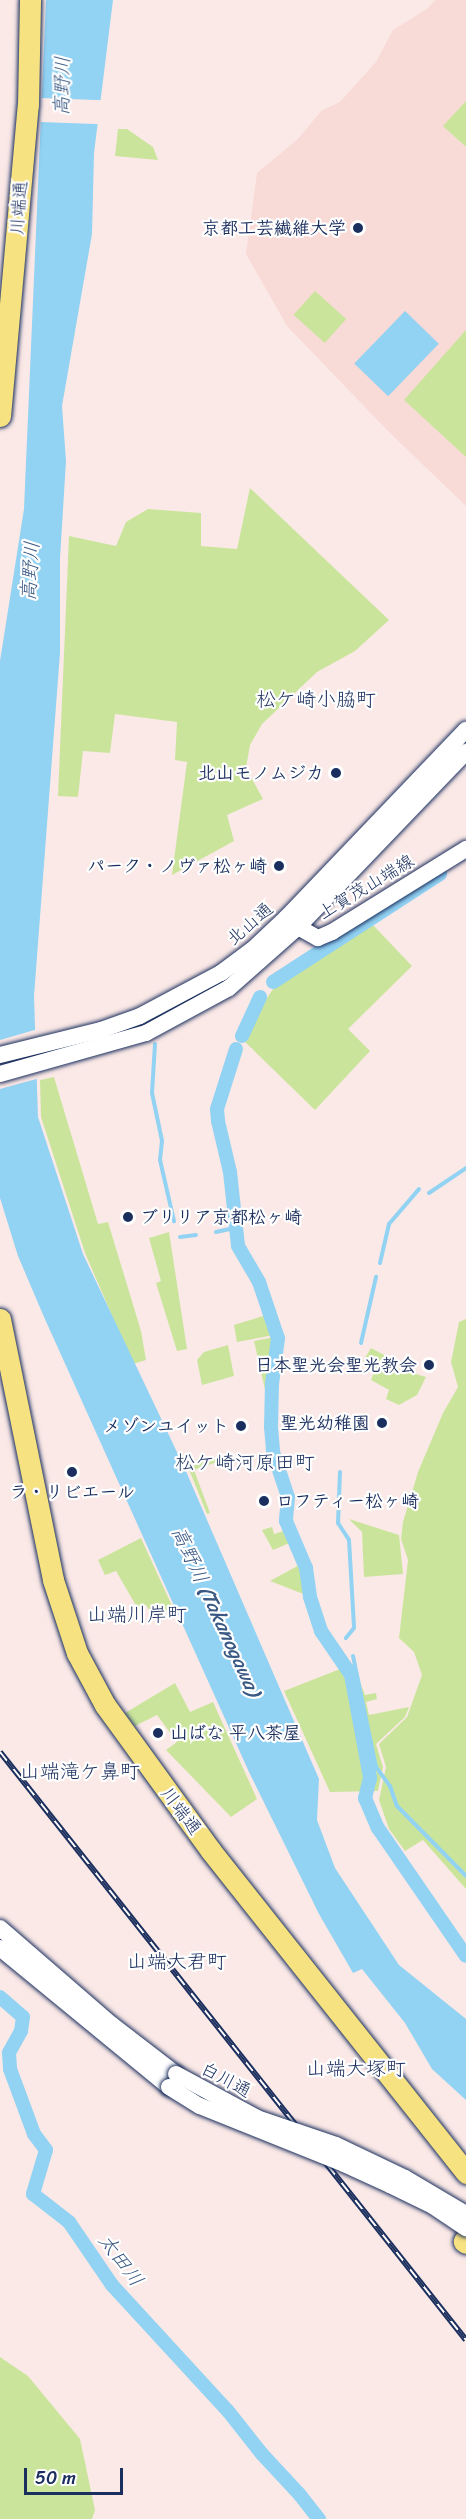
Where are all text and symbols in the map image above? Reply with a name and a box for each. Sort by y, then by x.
water label: 高野川 [49,56,75,116]
street label: 川端通 [6,180,32,236]
place label: 京都工芸繊維大学 [202,217,346,239]
marker: 京都工芸繊維大学 [351,221,365,235]
water label: 高野川 [16,540,44,602]
district label: 松ケ崎小脇町 [256,687,376,711]
place label: 北山モノムジカ [198,762,324,784]
marker: 北山モノムジカ [329,766,343,780]
street label: 上賀茂山端線 [314,850,418,924]
place label: パーク・ノヴァ松ヶ崎 [87,855,267,877]
marker: パーク・ノヴァ松ヶ崎 [272,859,286,873]
street label: 北山通 [223,898,277,950]
place label: ブリリア京都松ヶ崎 [140,1206,302,1228]
marker: ブリリア京都松ヶ崎 [121,1210,135,1224]
place label: 日本聖光会聖光教会 [255,1354,417,1376]
marker: 日本聖光会聖光教会 [422,1358,436,1372]
place label: 聖光幼稚園 [280,1412,370,1434]
place label: メゾンユイット [103,1415,229,1437]
marker: 聖光幼稚園 [375,1416,389,1430]
marker: メゾンユイット [234,1419,248,1433]
district label: 松ケ崎河原田町 [175,1450,315,1474]
marker: ラ・リビエール [65,1465,79,1479]
place label: ラ・リビエール [9,1481,135,1503]
place label: ロフティー松ヶ崎 [276,1490,420,1512]
marker: ロフティー松ヶ崎 [257,1494,271,1508]
water label: 高野川 (Takanogawa) [166,1523,266,1699]
district label: 山端川岸町 [87,1602,187,1626]
place label: 山ばな 平八茶屋 [170,1722,301,1744]
marker: 山ばな 平八茶屋 [151,1726,165,1740]
district label: 山端滝ケ鼻町 [20,1759,140,1783]
street label: 川端通 [156,1783,206,1839]
district label: 山端大君町 [127,1949,227,1973]
district label: 山端大塚町 [306,2056,406,2080]
street label: 白川通 [197,2058,255,2102]
water label: 太田川 [93,2229,149,2291]
scale bar [27,2456,126,2494]
text: 50 m [35,2462,76,2494]

